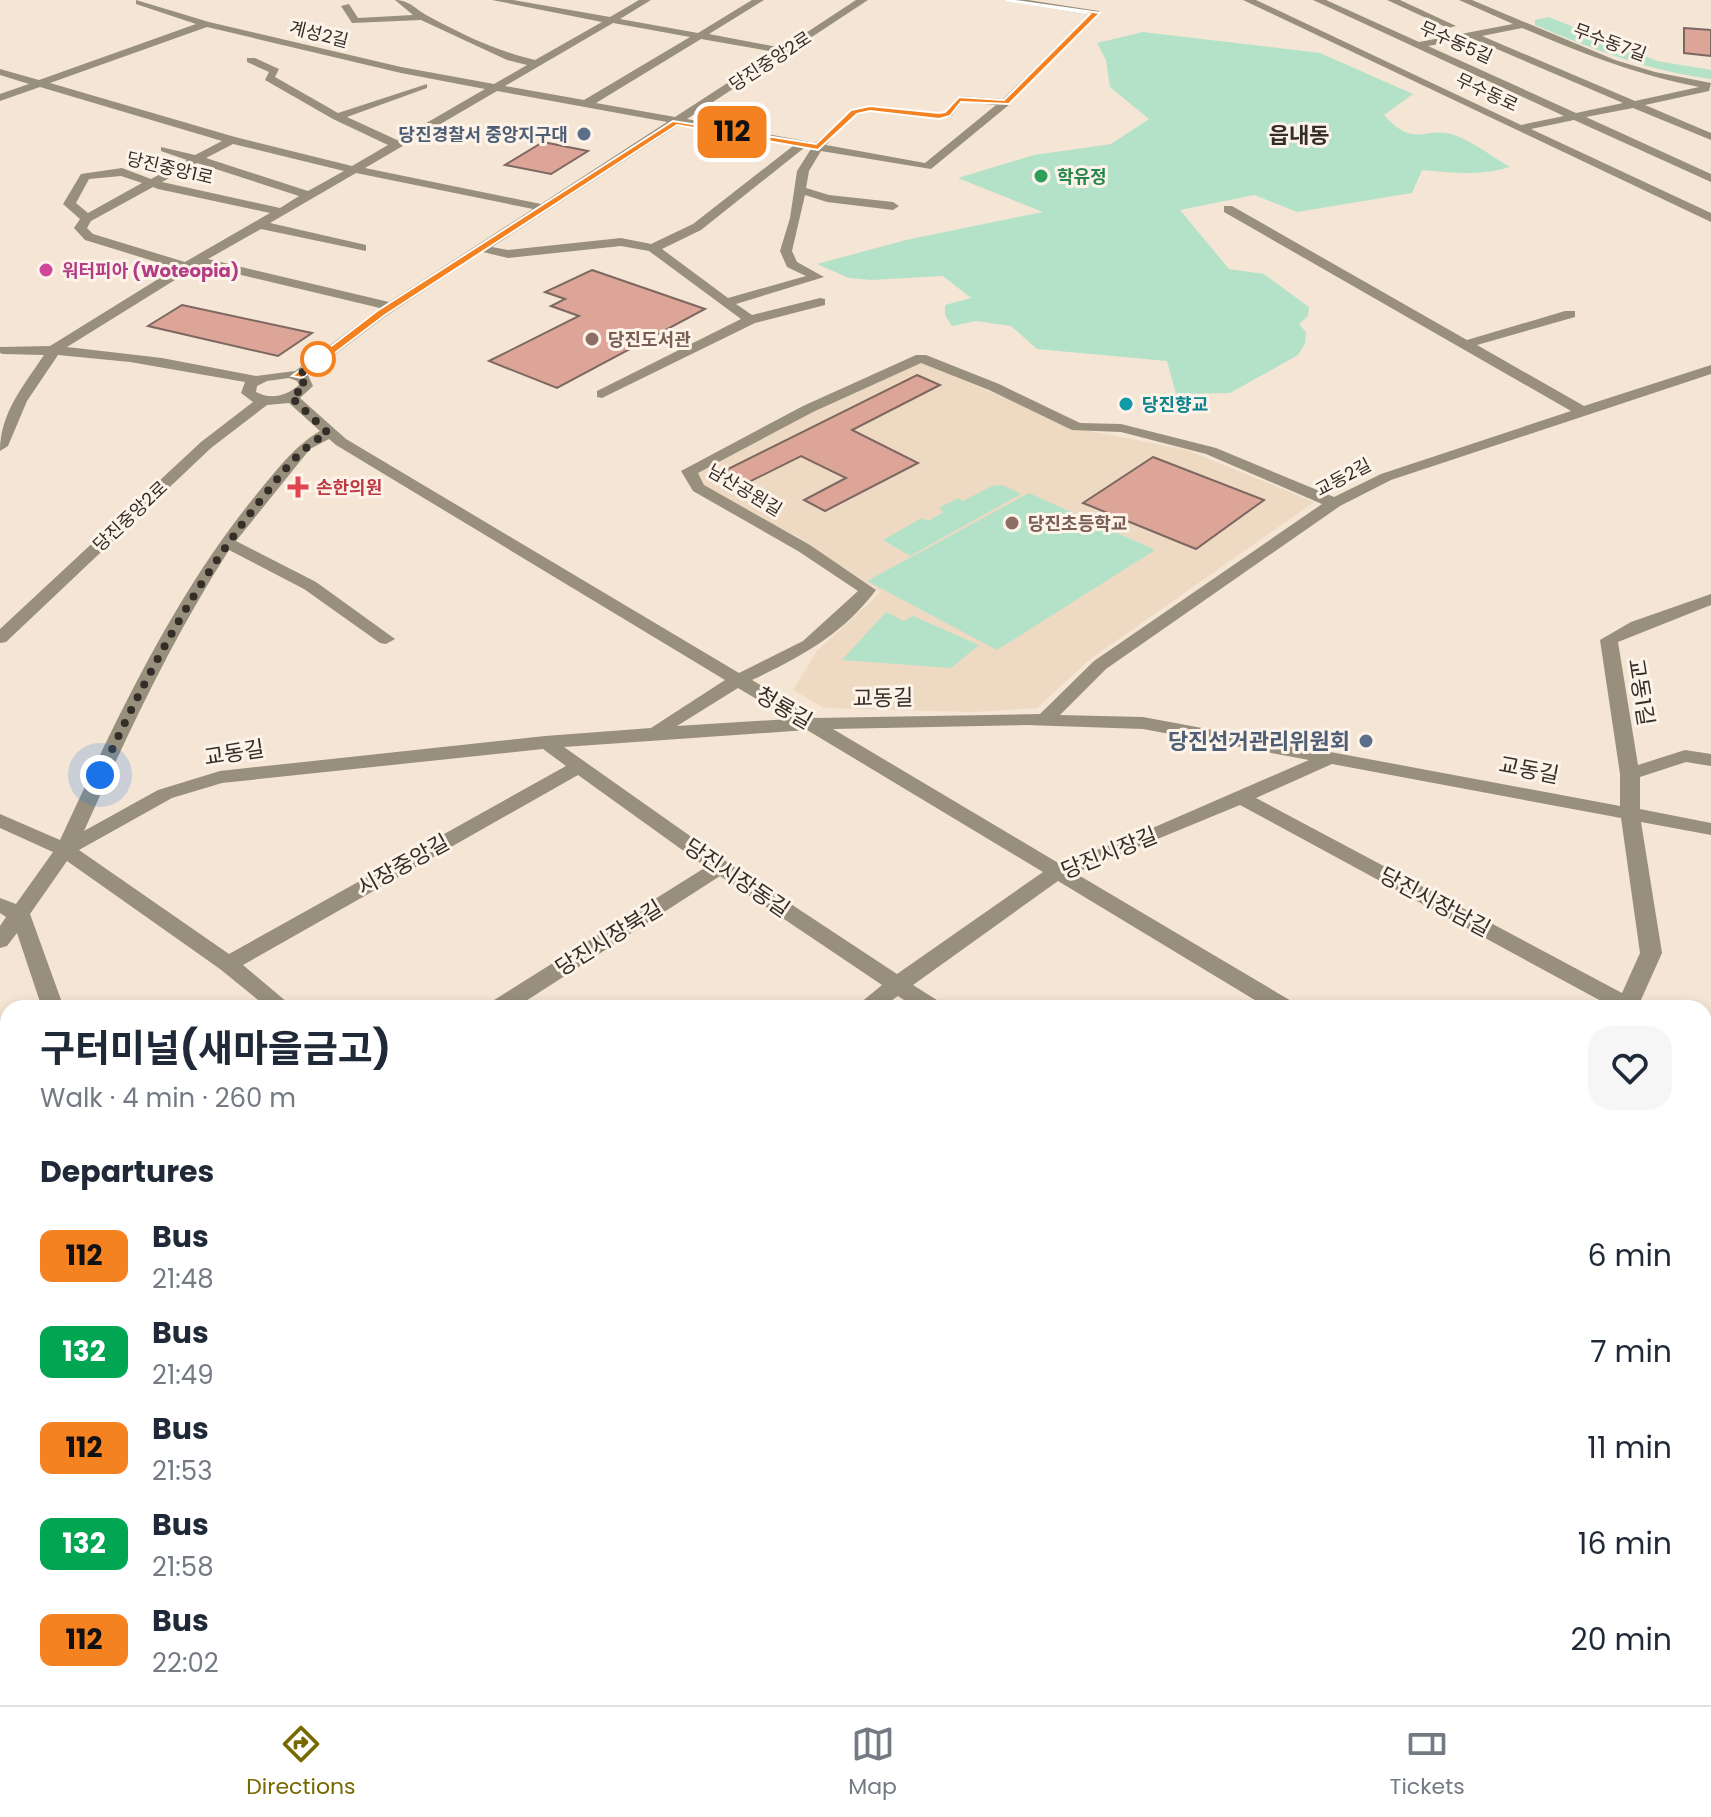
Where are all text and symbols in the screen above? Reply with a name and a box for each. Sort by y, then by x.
street label: 계성2길 [287,15,351,53]
street label: 무수동5길 [1415,15,1497,69]
street label: 무수동7길 [1570,17,1650,67]
street label: 당진중앙2로 [724,25,816,97]
street label: 무수동로 [1452,67,1522,117]
line badge: 112 [686,106,778,158]
text: 112 [713,112,751,151]
district label: 읍내동 [1269,120,1329,151]
place label: 당진경찰서 중앙지구대 [399,122,568,147]
marker: 당진경찰서 중앙지구대 [575,125,593,143]
street label: 당진중앙1로 [124,146,216,190]
place label: 학유정 [1057,164,1107,189]
marker: 학유정 [1032,167,1050,185]
place label: 워터피아 (Woteopia) [62,258,239,283]
marker: 워터피아 (Woteopia) [37,261,55,279]
place label: 당진도서관 [608,327,691,352]
marker: 당진도서관 [583,330,601,348]
unlabelled marker [301,342,335,376]
place label: 당진향교 [1142,392,1208,417]
marker: 당진향교 [1117,395,1135,413]
street label: 교동2길 [1311,452,1375,502]
street label: 남산공원길 [703,458,787,522]
street label: 당진중앙2로 [87,475,173,557]
place label: 손한의원 [316,475,382,500]
marker: 손한의원 [287,476,309,498]
place label: 당진초등학교 [1028,511,1127,536]
marker: 당진초등학교 [1003,514,1021,532]
street label: 교동1길 [1620,656,1662,728]
street label: 청룡길 [750,679,818,737]
street label: 교동길 [852,682,914,714]
place label: 당진선거관리위원회 [1168,726,1350,757]
marker: 당진선거관리위원회 [1357,732,1375,750]
street label: 교동길 [202,733,266,773]
street label: 교동길 [1496,749,1562,791]
your location [80,755,120,795]
street label: 당진시장길 [1056,820,1162,886]
street label: 시장중앙길 [351,827,455,903]
street label: 당진시장동길 [678,831,796,925]
street label: 당진시장남길 [1374,860,1496,944]
street label: 당진시장북길 [549,893,669,983]
text: 구터미널(새마을금고) [40,1022,391,1075]
button: heart [1588,1026,1672,1110]
text: Walk · 4 min · 260 m [40,1080,296,1116]
text: Departures [40,1150,214,1193]
text: Bus [152,1215,209,1258]
text: 6 min [1587,1234,1672,1277]
text: 112 [65,1236,103,1275]
text: 21:48 [152,1261,214,1297]
text: Bus [152,1311,209,1354]
text: 7 min [1590,1330,1672,1373]
text: 132 [62,1332,106,1371]
text: 21:49 [152,1357,214,1393]
text: Bus [152,1407,209,1450]
text: 11 min [1587,1426,1672,1469]
text: 112 [65,1428,103,1467]
text: 21:53 [152,1453,212,1489]
text: Bus [152,1503,209,1546]
text: 16 min [1578,1522,1672,1565]
text: 132 [62,1524,106,1563]
text: 21:58 [152,1549,214,1585]
text: Bus [152,1599,209,1642]
text: 20 min [1570,1618,1672,1661]
text: 112 [65,1620,103,1659]
text: 22:02 [152,1645,219,1681]
tab: Directions [246,1722,356,1803]
tab: Map [848,1722,897,1803]
tab: Tickets [1390,1722,1465,1803]

